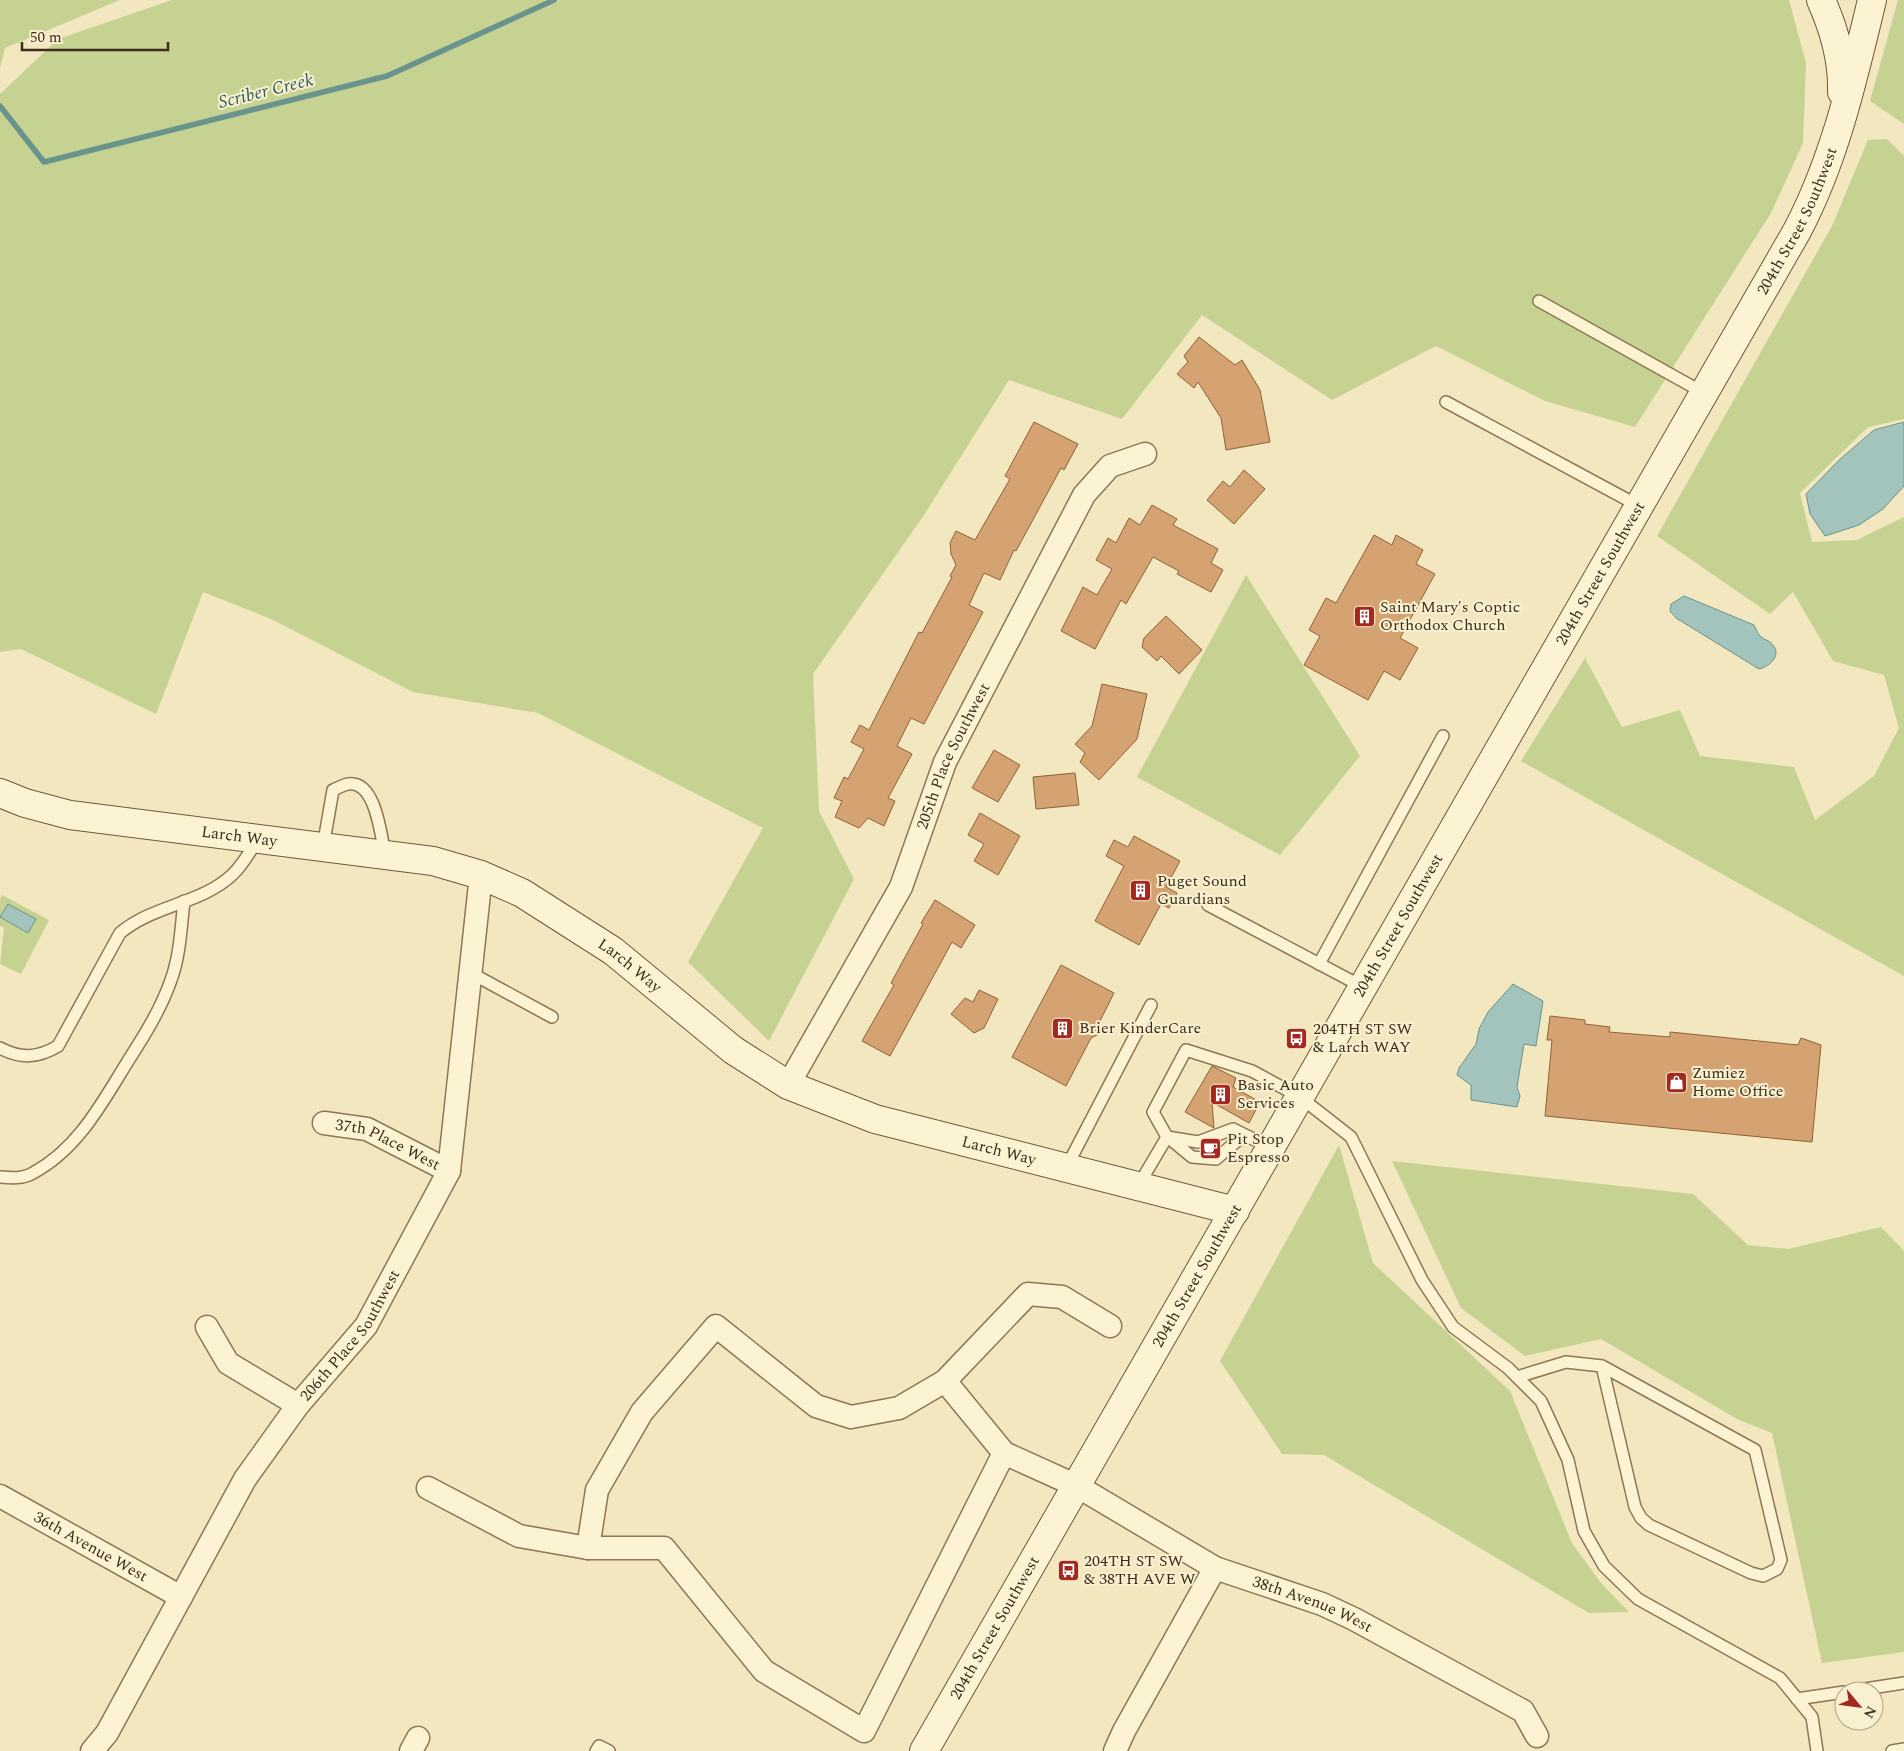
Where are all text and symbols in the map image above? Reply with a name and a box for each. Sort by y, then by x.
scale bar [22,20,169,52]
text: 50 m [30,26,62,49]
water label: Scriber Creek [216,66,317,116]
street label: 204th Street Southwest [1751,144,1844,300]
street label: 204th Street Southwest [1549,497,1651,650]
place label: Saint Mary's Coptic Orthodox Church [1380,595,1520,637]
building icon: Saint Mary's Coptic Orthodox Church [1352,604,1376,628]
street label: 205th Place Southwest [910,678,996,833]
street label: Larch Way [200,820,280,853]
street label: 204th Street Southwest [1347,849,1449,1002]
place label: Puget Sound Guardians [1157,869,1247,911]
building icon: Puget Sound Guardians [1129,878,1153,902]
street label: Larch Way [593,932,668,999]
building icon: Brier KinderCare [1051,1016,1075,1040]
place label: Brier KinderCare [1079,1016,1201,1040]
place label: 204TH ST SW & Larch WAY [1313,1017,1413,1059]
bus stop icon: 204TH ST SW & Larch WAY [1285,1026,1309,1050]
place label: Zumiez Home Office [1692,1061,1784,1103]
shop icon: Zumiez Home Office [1664,1070,1688,1094]
place label: Basic Auto Services [1237,1073,1314,1115]
building icon: Basic Auto Services [1209,1082,1233,1106]
street label: 37th Place West [334,1113,445,1177]
place label: Pit Stop Espresso [1227,1127,1290,1169]
street label: Larch Way [959,1130,1040,1172]
cafe icon: Pit Stop Espresso [1199,1136,1223,1160]
street label: 204th Street Southwest [1146,1199,1248,1352]
street label: 206th Place Southwest [294,1265,406,1407]
street label: 36th Avenue West [29,1505,153,1588]
place label: 204TH ST SW & 38TH AVE W [1084,1549,1196,1591]
street label: 204th Street Southwest [944,1551,1046,1704]
bus stop icon: 204TH ST SW & 38TH AVE W [1056,1558,1080,1582]
street label: 38th Avenue West [1249,1569,1377,1639]
north arrow [1834,1681,1884,1731]
text: N [1858,1702,1882,1722]

